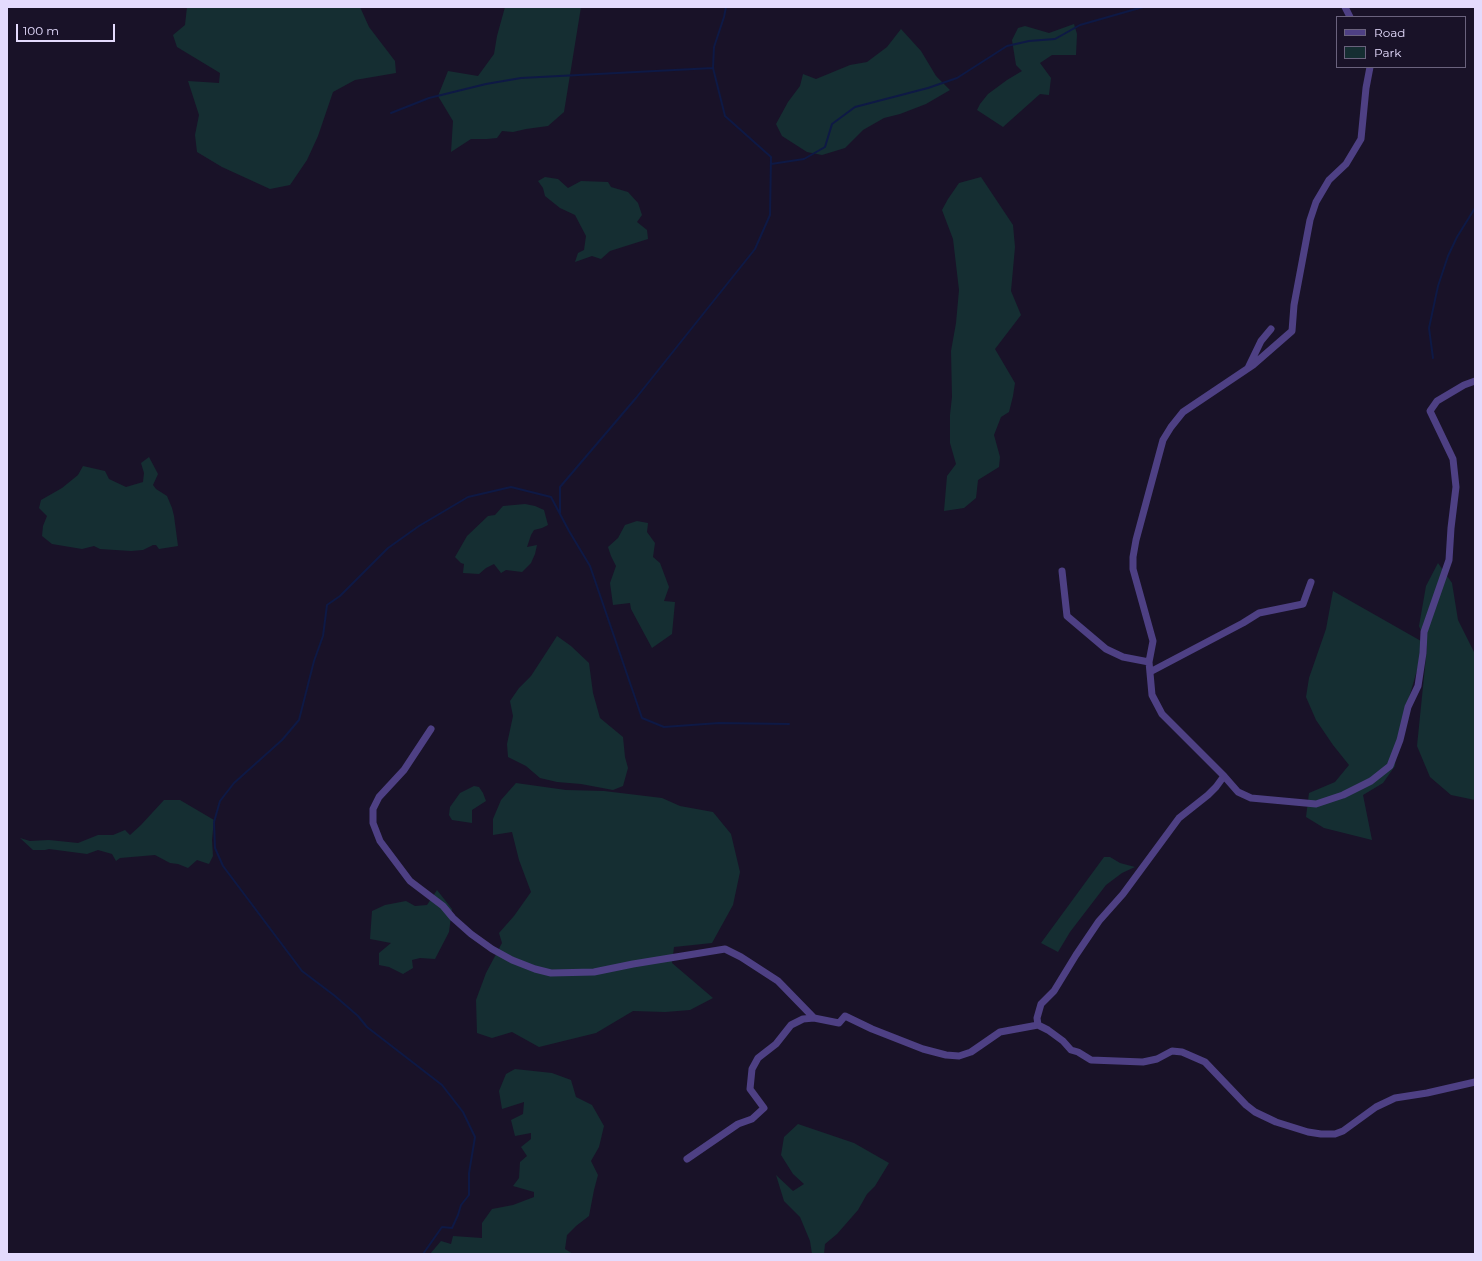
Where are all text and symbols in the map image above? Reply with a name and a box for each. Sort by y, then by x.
scale bar [18,16,117,42]
legend [1336,16,1466,68]
text: 100 m [23,23,59,38]
text: Road [1374,25,1405,40]
text: Park [1374,45,1401,60]

